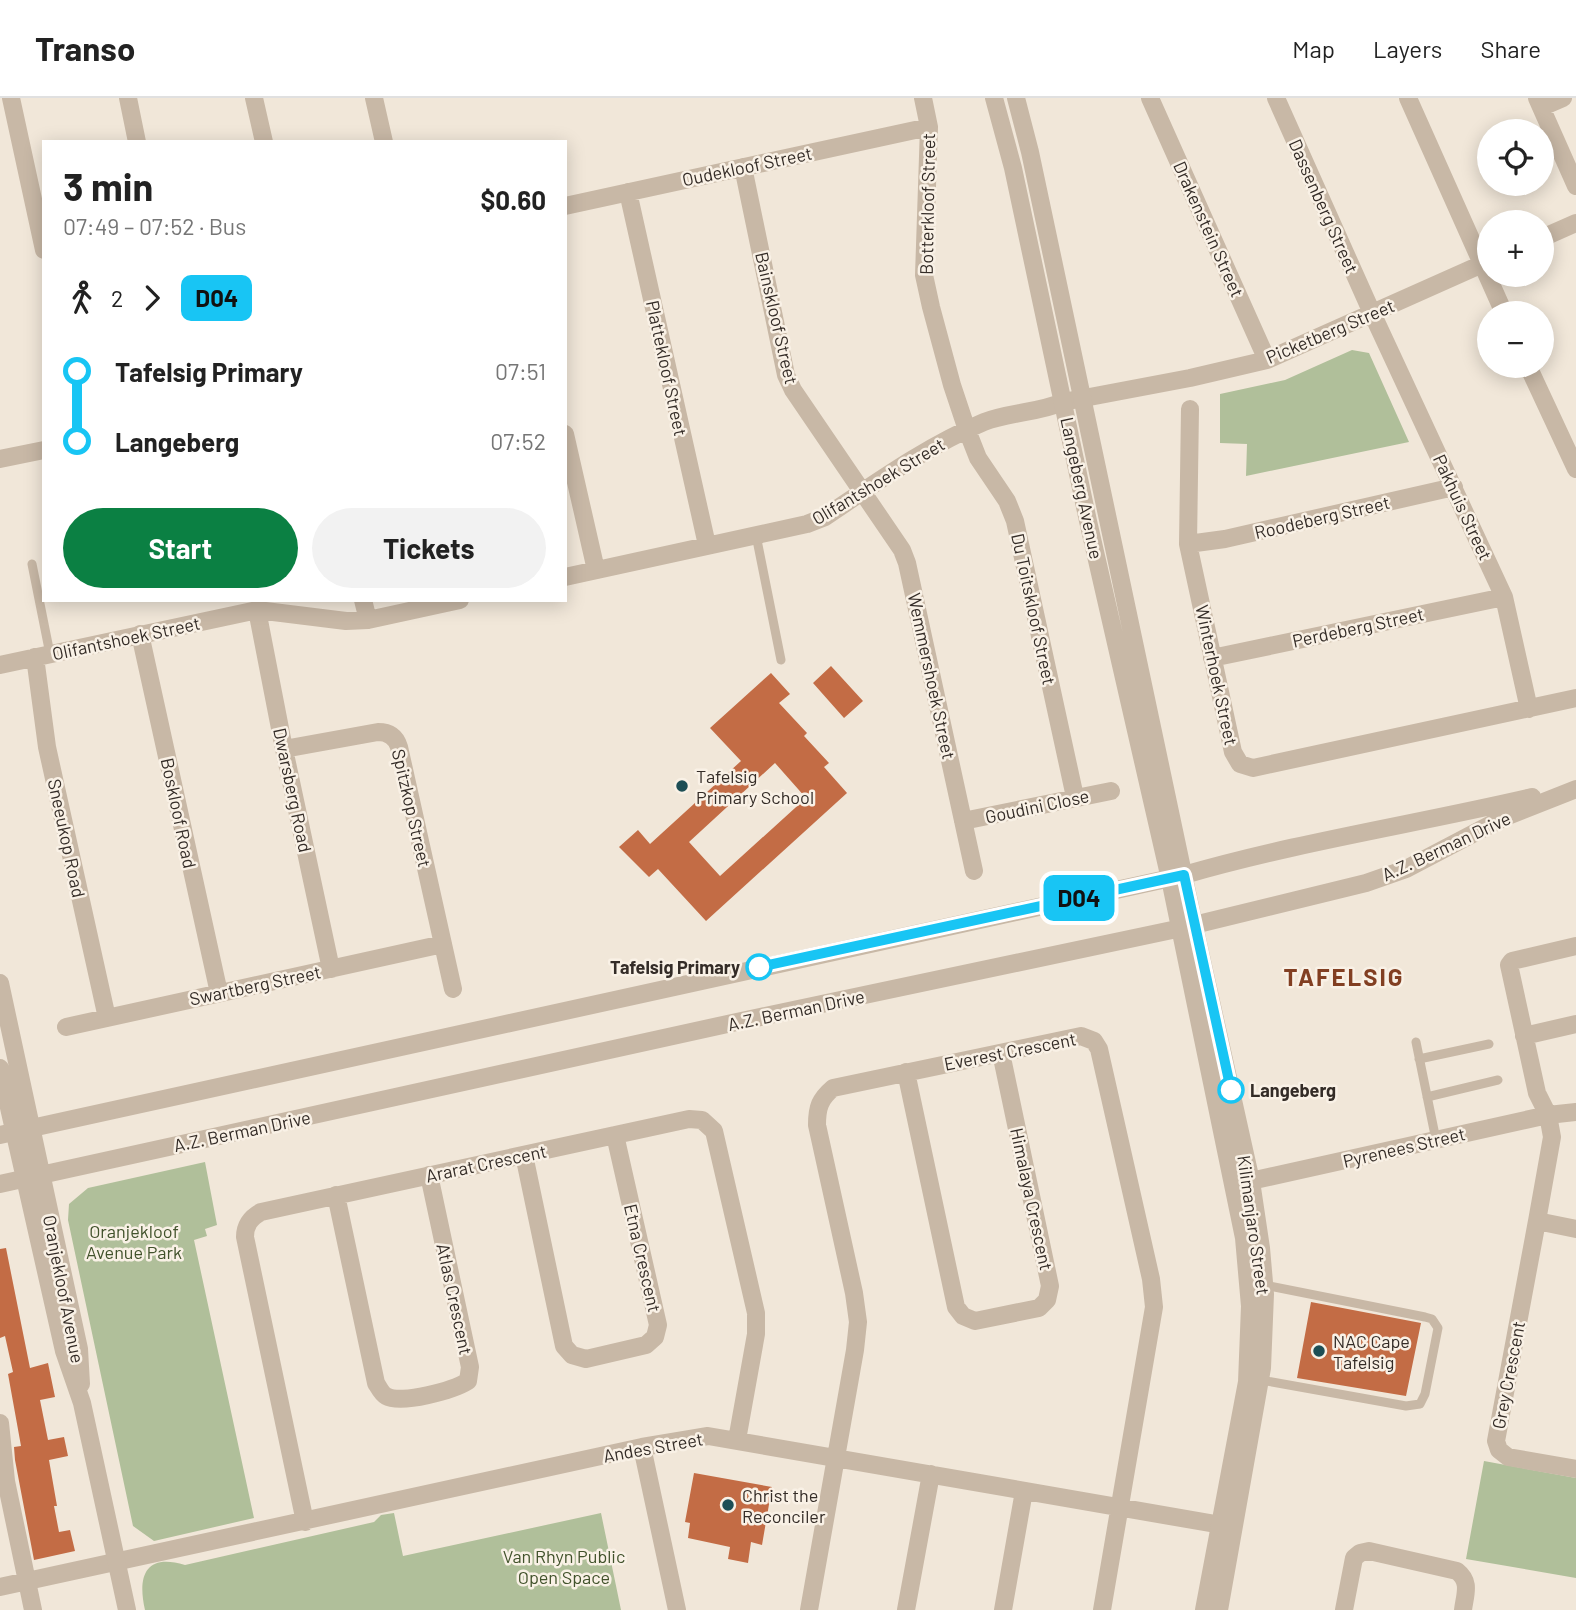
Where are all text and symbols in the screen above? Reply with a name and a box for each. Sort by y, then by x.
text: Transo [35,28,135,68]
text: Map [1292,34,1335,63]
text: Layers [1373,34,1442,63]
text: Share [1480,34,1541,63]
map controls [1477,119,1554,378]
button: locate [1477,119,1554,196]
street label: Botterkloof Street [915,133,939,275]
street label: Dassenberg Street [1285,136,1363,276]
street label: Oudekloof Street [680,142,814,190]
street label: Drakenstein Street [1169,158,1249,300]
text: 3 min [63,163,153,209]
text: $0.60 [481,184,546,215]
button: + [1477,210,1554,287]
text: 07:49 – 07:52 · Bus [63,212,246,240]
street label: Bainskloof Street [751,250,803,386]
icon: walk [63,279,101,317]
icon: forward [133,279,171,317]
text: D04 [195,283,238,312]
text: 2 [111,284,123,312]
street label: Picketberg Street [1263,294,1397,368]
street label: Plattekloof Street [642,298,692,438]
button: − [1477,301,1554,378]
text: Tafelsig Primary [115,356,303,387]
text: 07:51 [495,357,546,385]
street label: Langeberg Avenue [1056,415,1108,561]
text: Langeberg [115,426,239,457]
text: 07:52 [490,427,546,455]
street label: Olifantshoek Street [808,433,948,529]
street label: Pakhuis Street [1429,451,1497,563]
street label: Roodeberg Street [1252,491,1392,543]
button: Start [63,508,298,588]
button: Tickets [312,508,546,588]
street label: Du Toitskloof Street [1007,531,1061,687]
street label: Wemmershoek Street [904,591,960,761]
street label: Perdeberg Street [1290,602,1426,652]
street label: Winterhoek Street [1191,603,1243,747]
street label: Olifantshoek Street [50,612,202,664]
street label: Dwarsberg Road [269,726,317,854]
street label: Spitzkop Street [388,747,436,869]
street label: Boskloof Road [157,756,201,870]
place label: Tafelsig Primary School [696,765,814,808]
street label: Sneeukop Road [44,777,90,899]
marker: Tafelsig Primary School [674,778,690,794]
street label: Goudini Close [983,784,1091,828]
street label: A.Z. Berman Drive [1378,807,1514,885]
line badge: D04 [1039,875,1119,921]
text: D04 [1057,883,1101,912]
marker: Tafelsig Primary [746,954,772,980]
place label: Tafelsig Primary [610,956,740,978]
street label: Swartberg Street [187,960,323,1010]
district label: TAFELSIG [1283,962,1405,991]
street label: A.Z. Berman Drive [726,985,866,1035]
street label: Everest Crescent [942,1027,1078,1075]
marker: Langeberg [1218,1077,1244,1103]
place label: Langeberg [1250,1079,1336,1101]
street label: A.Z. Berman Drive [172,1106,312,1156]
street label: Pyrenees Street [1341,1122,1467,1172]
street label: Himalaya Crescent [1006,1126,1058,1272]
street label: Ararat Crescent [424,1139,548,1187]
street label: Kilimanjaro Street [1233,1154,1275,1296]
street label: Etna Crescent [620,1202,666,1314]
street label: Oranjekloof Avenue [39,1213,89,1365]
park label: Oranjekloof Avenue Park [86,1220,182,1263]
street label: Atlas Crescent [432,1241,478,1357]
street label: Grey Crescent [1487,1319,1529,1431]
place label: NAC Cape Tafelsig [1333,1330,1410,1373]
marker: NAC Cape Tafelsig [1311,1343,1327,1359]
street label: Andes Street [601,1427,705,1467]
place label: Christ the Reconciler [742,1484,826,1527]
marker: Christ the Reconciler [720,1497,736,1513]
park label: Van Rhyn Public Open Space [503,1545,625,1588]

